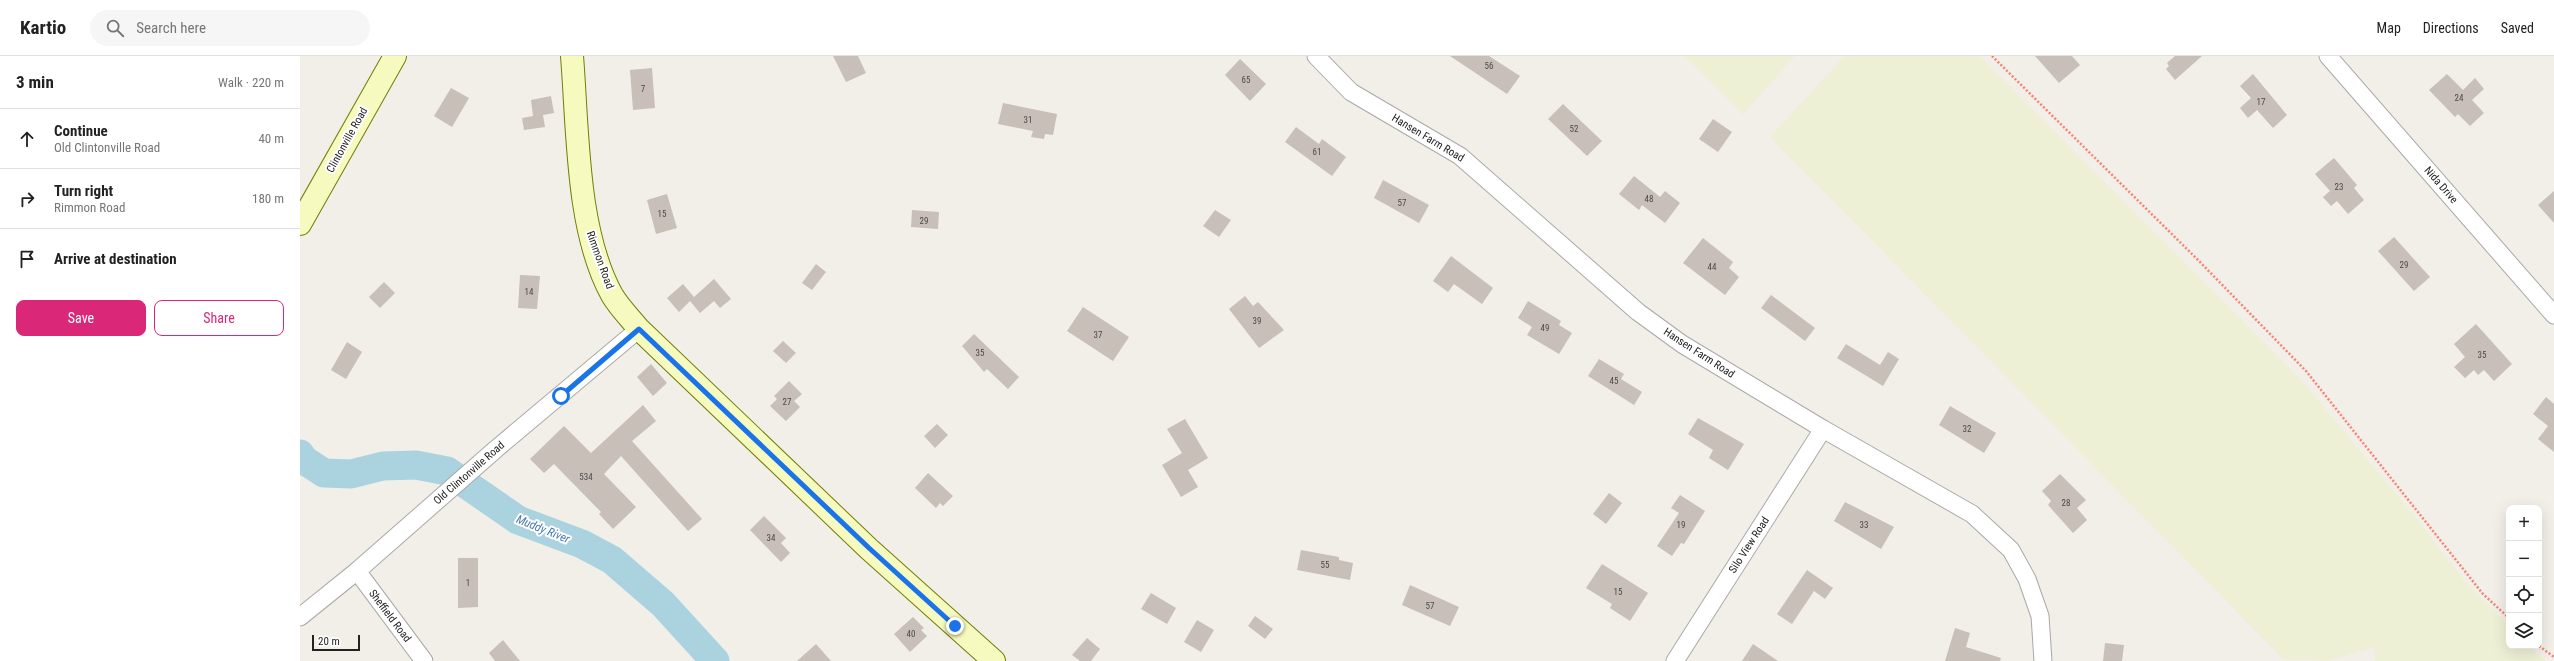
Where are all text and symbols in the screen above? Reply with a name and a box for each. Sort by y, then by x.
search box [90,10,370,46]
text: Kartio [20,16,66,39]
icon: search [104,17,126,39]
text: Search here [136,19,206,37]
text: Map [2377,20,2401,36]
text: Directions [2423,20,2479,36]
text: Saved [2501,20,2534,36]
house number: 56 [1485,61,1493,71]
text: 3 min [16,72,54,92]
text: Walk · 220 m [218,75,284,90]
house number: 65 [1242,75,1251,85]
house number: 7 [641,84,646,94]
house number: 24 [2455,93,2464,103]
house number: 17 [2257,97,2266,107]
street label: Clintonville Road [324,105,370,175]
street label: Hansen Farm Road [1389,111,1467,165]
house number: 31 [1024,115,1032,125]
text: Continue [54,122,108,140]
house number: 52 [1570,124,1579,134]
icon: ahead [16,128,38,150]
text: 40 m [258,131,284,146]
text: Old Clintonville Road [54,140,160,155]
house number: 61 [1313,147,1321,157]
street label: Nida Drive [2421,164,2461,206]
text: Turn right [54,182,113,200]
house number: 23 [2335,182,2343,192]
icon: right [16,188,38,210]
text: 180 m [252,191,284,206]
house number: 48 [1645,194,1653,204]
house number: 57 [1398,198,1407,208]
text: Rimmon Road [54,200,125,215]
house number: 15 [658,209,667,219]
house number: 29 [920,216,928,226]
street label: Rimmon Road [584,229,616,291]
icon: arrive [16,248,38,270]
text: Arrive at destination [54,250,177,268]
house number: 29 [2400,260,2408,270]
house number: 44 [1708,262,1717,272]
house number: 14 [525,287,534,297]
button: Save [16,300,146,336]
button: Share [154,300,284,336]
house number: 39 [1253,316,1261,326]
house number: 49 [1541,323,1549,333]
street label: Hansen Farm Road [1661,325,1737,381]
house number: 37 [1094,330,1103,340]
house number: 35 [976,348,985,358]
house number: 35 [2478,350,2487,360]
house number: 45 [1610,376,1619,386]
route start [552,387,570,405]
house number: 27 [783,397,792,407]
house number: 32 [1963,424,1972,434]
street label: Old Clintonville Road [431,439,507,507]
house number: 534 [579,472,593,482]
house number: 28 [2062,498,2070,508]
map controls [2506,505,2542,649]
button: + [2506,505,2542,541]
water label: Muddy River [514,512,572,546]
street label: Silo View Road [1726,514,1772,576]
house number: 19 [1677,520,1685,530]
house number: 33 [1860,520,1868,530]
house number: 34 [767,533,776,543]
button: − [2506,541,2542,577]
house number: 55 [1321,560,1330,570]
button: locate [2506,577,2542,613]
house number: 1 [466,578,470,588]
street label: Sheffield Road [366,587,414,645]
house number: 15 [1614,587,1623,597]
house number: 57 [1426,601,1435,611]
button: layers [2506,613,2542,649]
route end [946,617,964,635]
house number: 40 [907,629,915,639]
scale bar [312,633,360,652]
text: 20 m [318,635,340,648]

